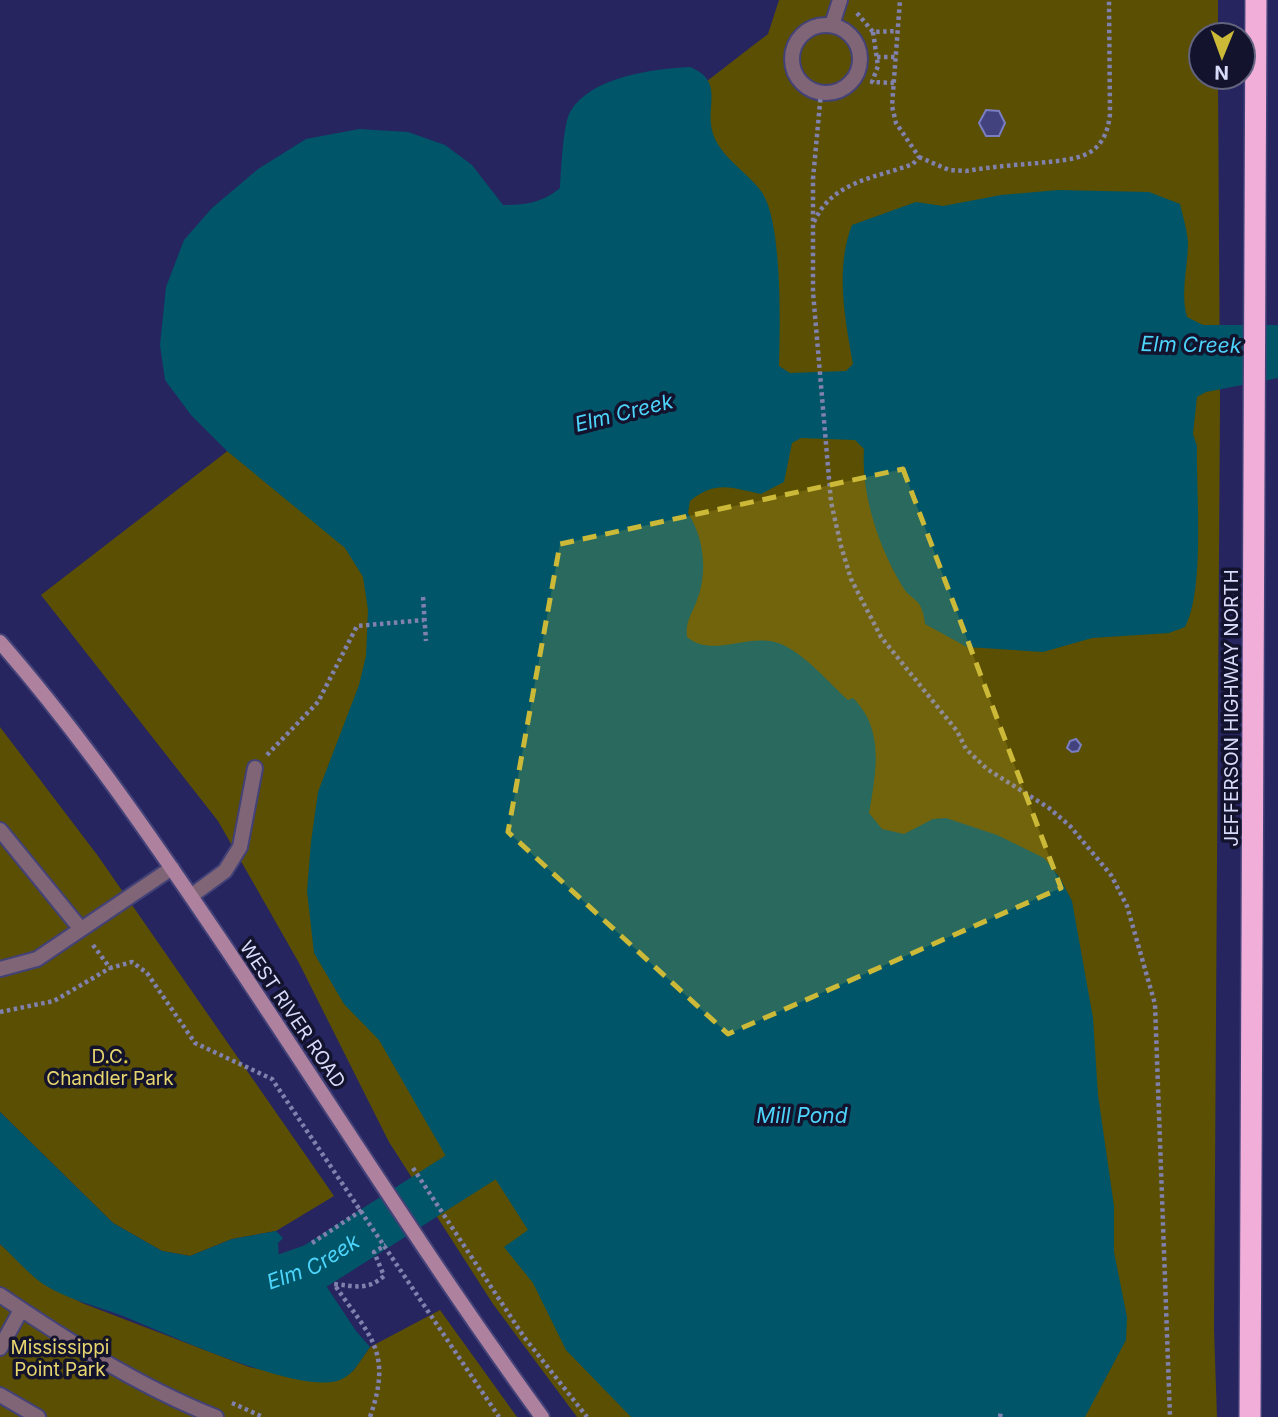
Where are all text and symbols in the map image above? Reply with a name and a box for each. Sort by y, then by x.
north arrow [1187,21,1257,91]
text: N [1214,61,1229,84]
water label: Elm Creek [1140,331,1242,358]
water label: Elm Creek [572,388,676,437]
street label: JEFFERSON HIGHWAY NORTH [1220,569,1243,847]
street label: WEST RIVER ROAD [235,936,350,1092]
park label: D.C. Chandler Park [46,1045,174,1090]
water label: Mill Pond [756,1103,848,1128]
water label: Elm Creek [263,1228,364,1295]
park label: Mississippi Point Park [11,1336,109,1381]

